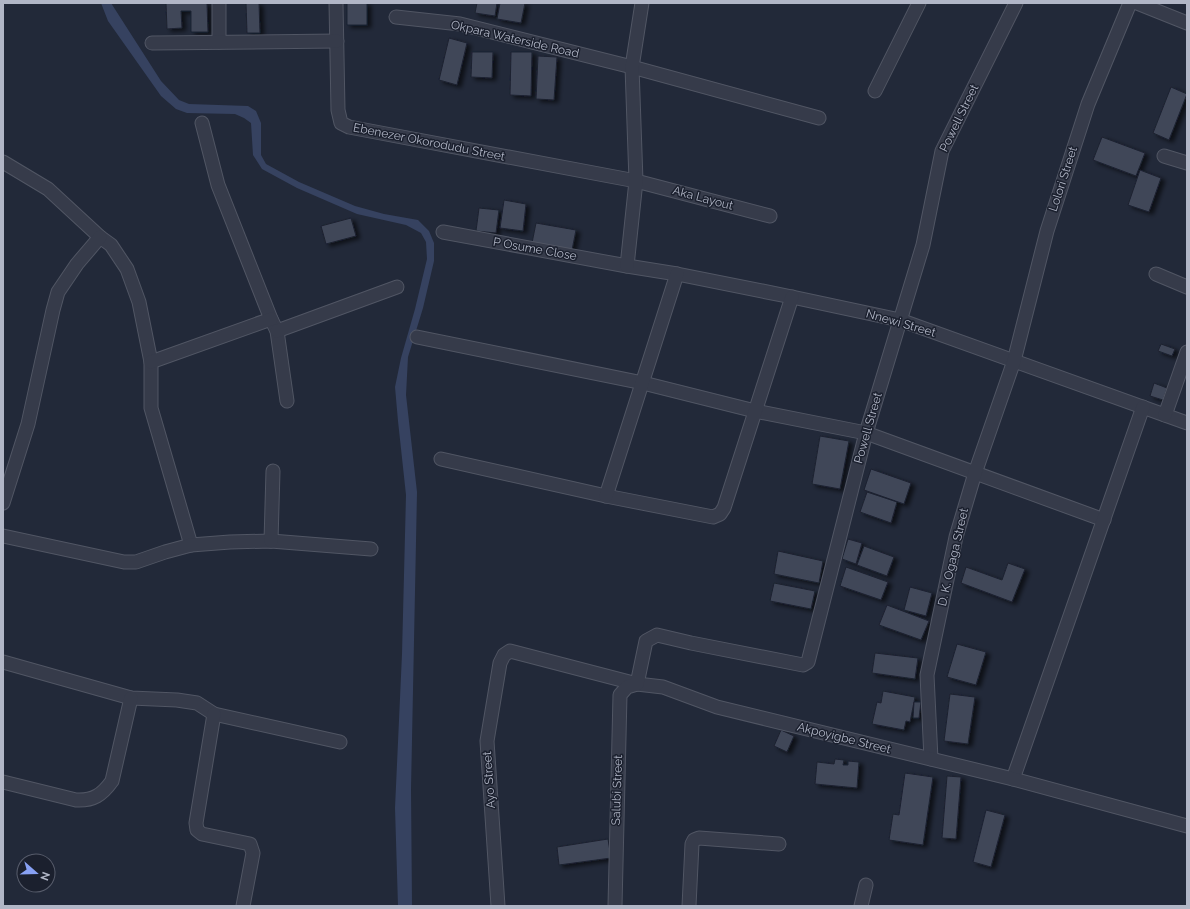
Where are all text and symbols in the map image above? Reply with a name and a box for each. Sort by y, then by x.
street label: Okpara Waterside Road [450,17,580,61]
street label: Powell Street [937,82,981,154]
street label: Ebenezer Okorodudu Street [352,120,506,164]
street label: Lolori Street [1046,145,1080,213]
street label: Aka Layout [671,183,735,213]
street label: P Osume Close [492,235,578,263]
street label: Nnewi Street [865,306,937,340]
street label: Powell Street [851,391,885,465]
street label: D. K. Ogaga Street [935,507,971,607]
street label: Akpoyigbe Street [796,720,892,756]
street label: Ayo Street [480,751,498,809]
street label: Salubi Street [609,754,625,826]
north arrow [16,853,56,893]
text: N [37,870,52,882]

